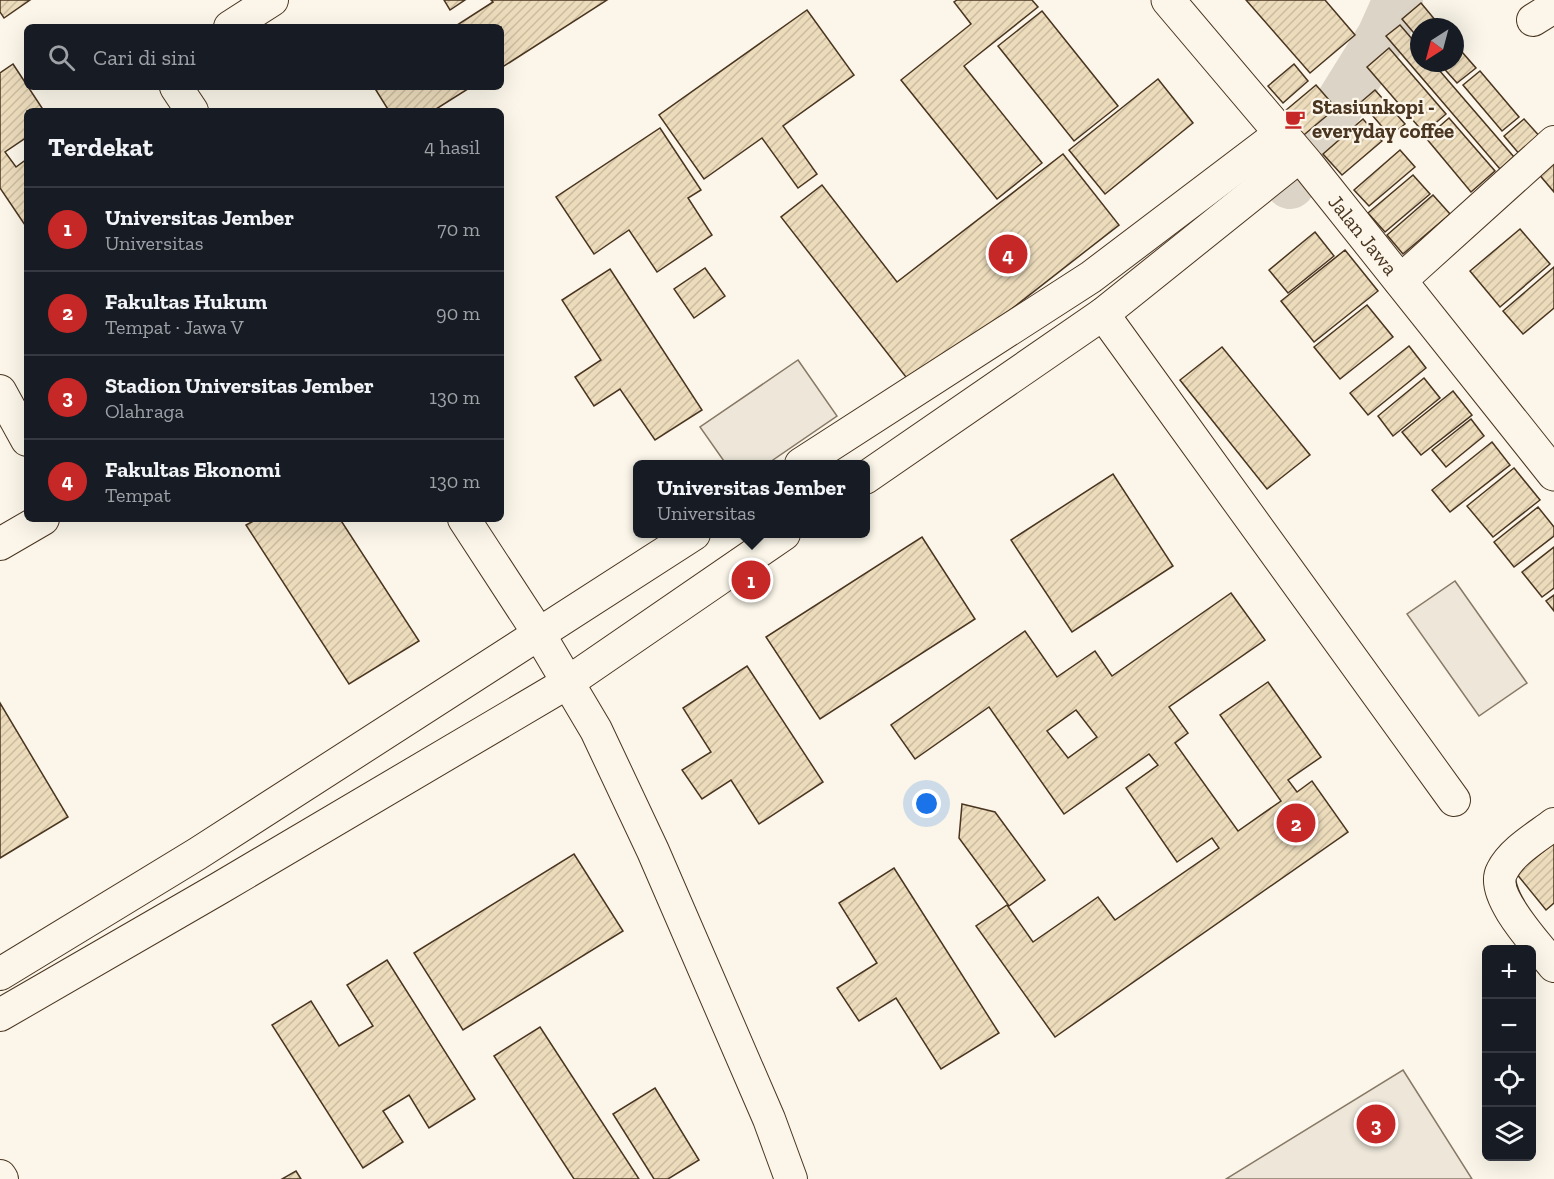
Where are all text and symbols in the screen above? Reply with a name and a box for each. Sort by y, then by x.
north arrow [1410,18,1464,72]
search box [24,24,504,90]
icon: search [45,41,78,74]
text: Cari di sini [93,44,196,71]
place label: Stasiunkopi - everyday coffee [1312,94,1454,143]
cafe icon: Stasiunkopi - everyday coffee [1283,107,1307,131]
text: Terdekat [48,131,153,163]
text: 4 hasil [424,135,480,159]
street label: Jalan Jawa [1323,189,1403,280]
text: Universitas Jember [105,204,294,231]
text: 1 [63,217,72,241]
text: 70 m [437,217,480,241]
text: Universitas [105,231,204,255]
pin: 4 [988,232,1028,276]
text: Fakultas Hukum [105,288,267,315]
text: 2 [62,301,73,325]
text: 90 m [436,301,480,325]
text: Tempat · Jawa V [105,315,244,339]
text: Stadion Universitas Jember [105,372,374,399]
text: 3 [62,385,73,409]
text: 130 m [429,385,480,409]
text: Olahraga [105,399,184,423]
text: Fakultas Ekonomi [105,456,281,483]
popup [633,460,870,538]
text: 4 [62,469,73,493]
text: 130 m [429,469,480,493]
text: Universitas Jember [657,474,846,501]
text: Tempat [105,483,171,507]
text: Universitas [657,501,756,525]
pin: 1 [732,558,771,602]
your location [912,789,941,818]
pin: 2 [1276,800,1316,846]
map controls [1482,945,1536,1161]
button: + [1482,945,1536,999]
button: − [1482,999,1536,1053]
button: locate [1482,1053,1536,1107]
pin: 3 [1356,1102,1396,1146]
button: layers [1482,1107,1536,1161]

